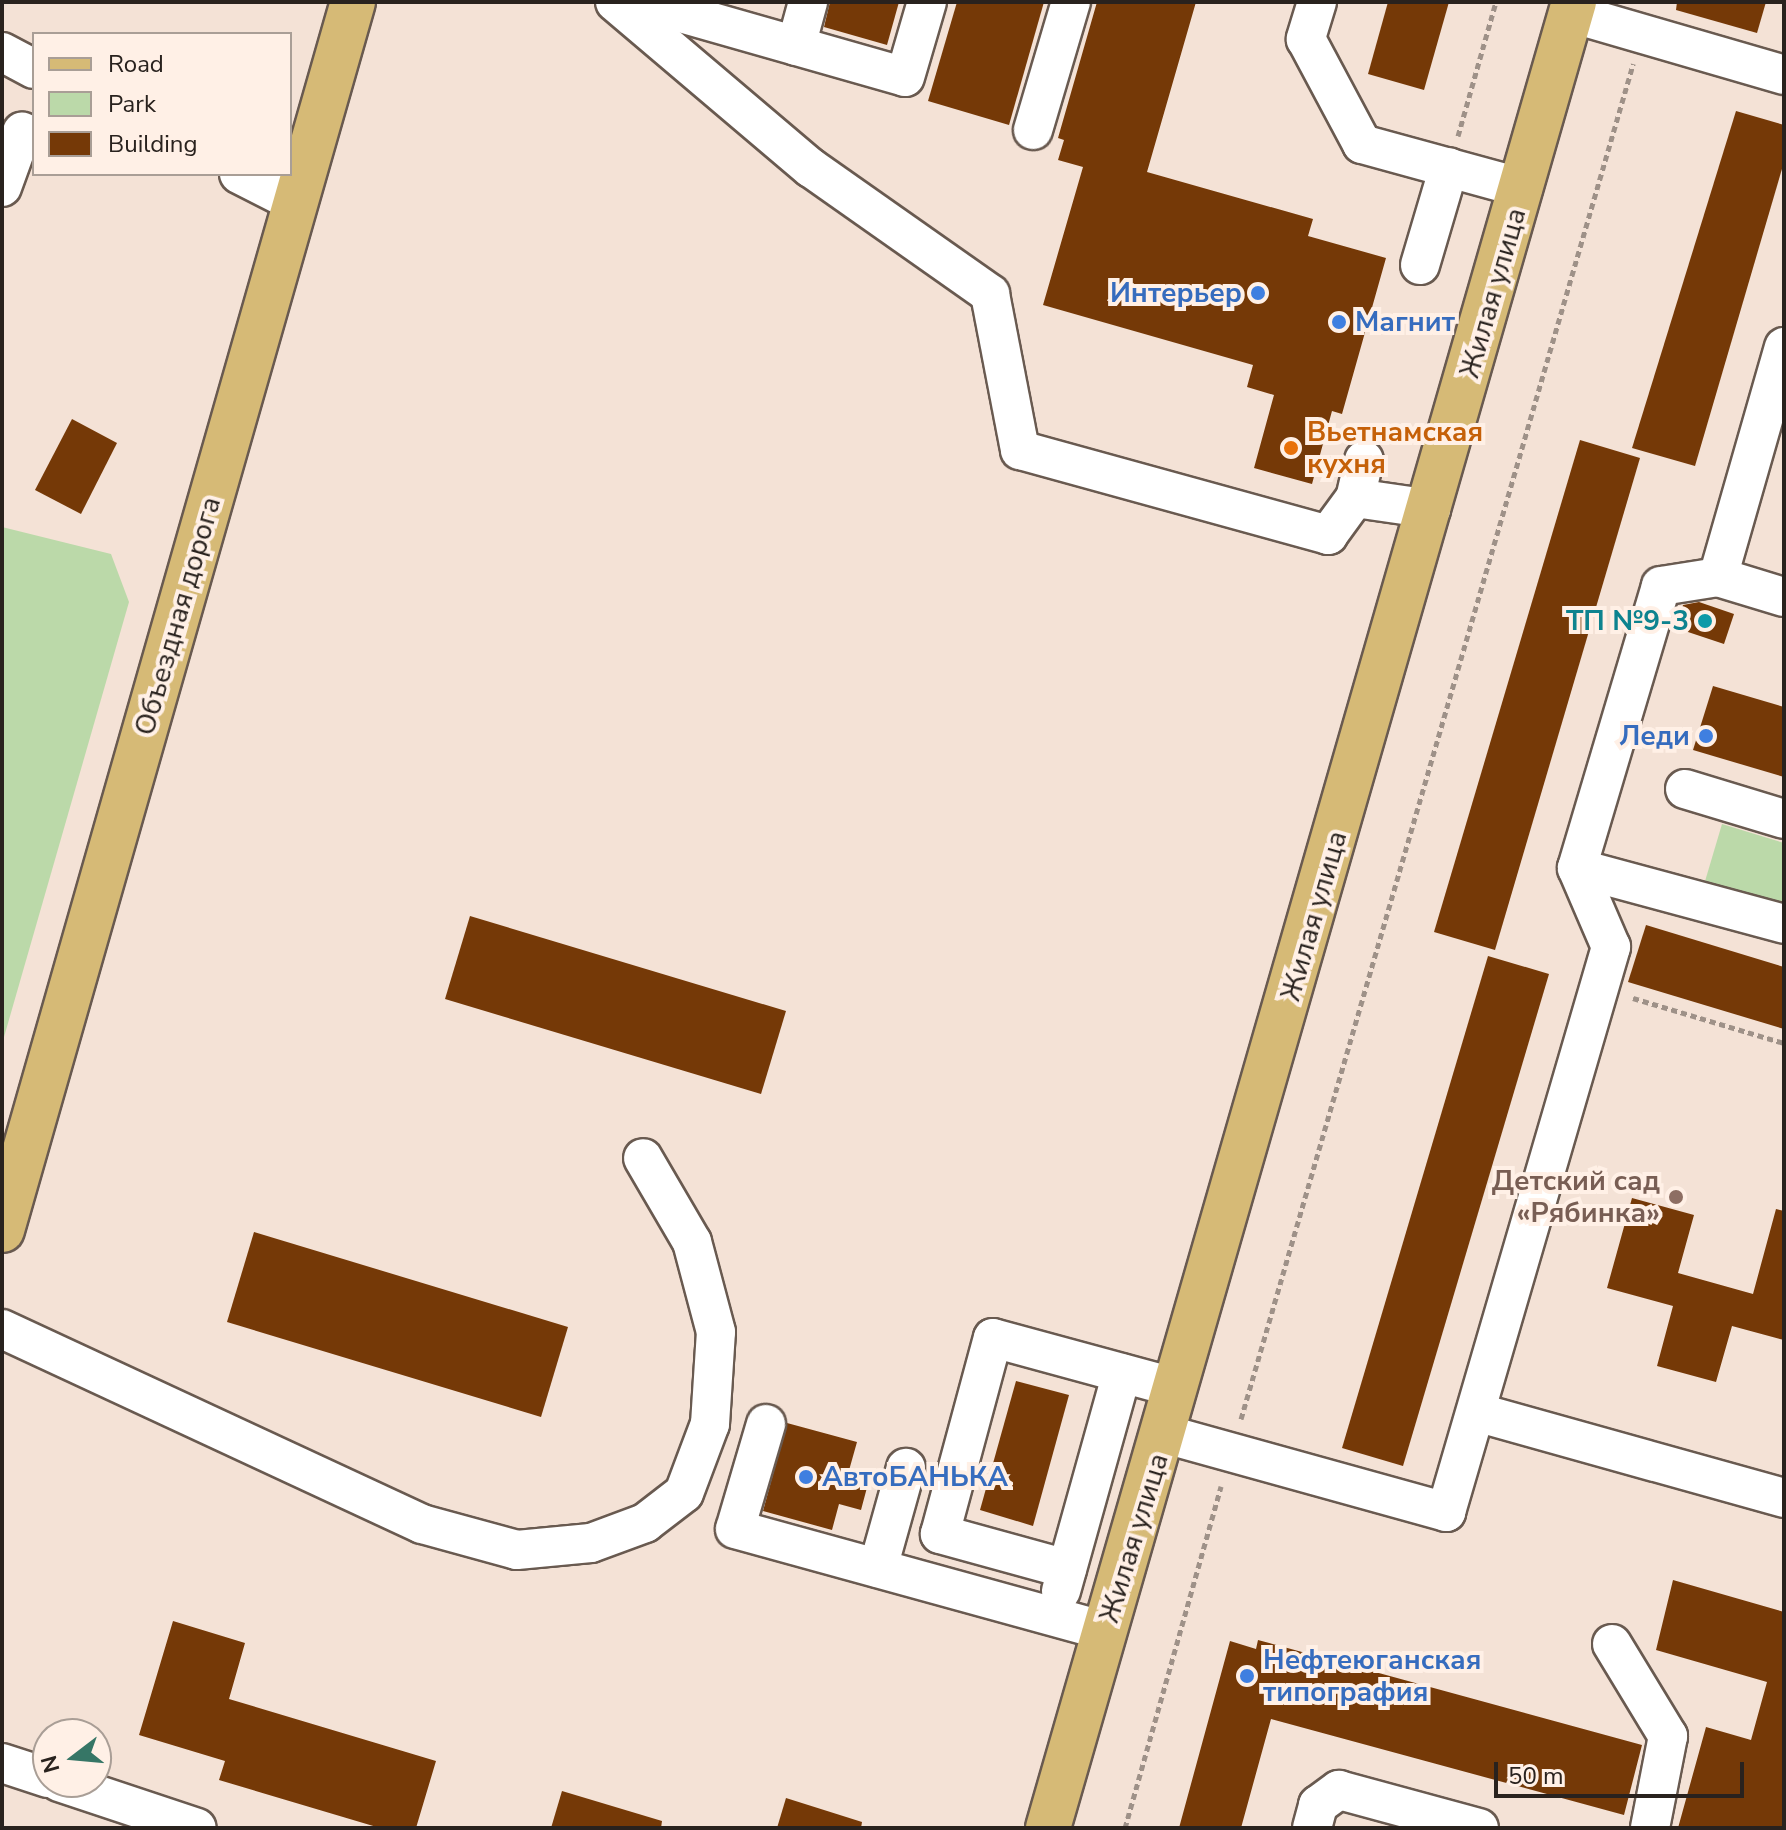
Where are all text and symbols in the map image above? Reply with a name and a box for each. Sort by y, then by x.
legend [32,32,292,176]
text: Road [108,48,164,80]
text: Park [108,88,156,120]
text: Building [108,128,198,160]
street label: Жилая улица [1453,204,1533,382]
place label: Интерьер [1110,276,1242,310]
marker: Интерьер [1249,284,1267,302]
place label: Магнит [1355,305,1455,339]
marker: Магнит [1330,313,1348,331]
place label: Вьетнамская кухня [1307,415,1483,481]
marker: Вьетнамская кухня [1282,439,1300,457]
street label: Объездная дорога [128,493,228,739]
place label: ТП №9-3 [1566,604,1689,638]
marker: ТП №9-3 [1696,612,1714,630]
place label: Леди [1619,719,1690,753]
marker: Леди [1697,727,1715,745]
street label: Жилая улица [1274,827,1354,1005]
place label: Детский сад «Рябинка» [1492,1164,1660,1230]
marker: Детский сад «Рябинка» [1667,1188,1685,1206]
street label: Жилая улица [1092,1449,1176,1627]
place label: АвтоБАНЬКА [822,1460,1008,1494]
marker: АвтоБАНЬКА [797,1468,815,1486]
place label: Нефтеюганская типография [1263,1643,1481,1709]
marker: Нефтеюганская типография [1238,1667,1256,1685]
north arrow [32,1718,112,1798]
scale bar [1498,1746,1748,1796]
text: N [34,1752,68,1776]
text: 50 m [1508,1760,1564,1792]

